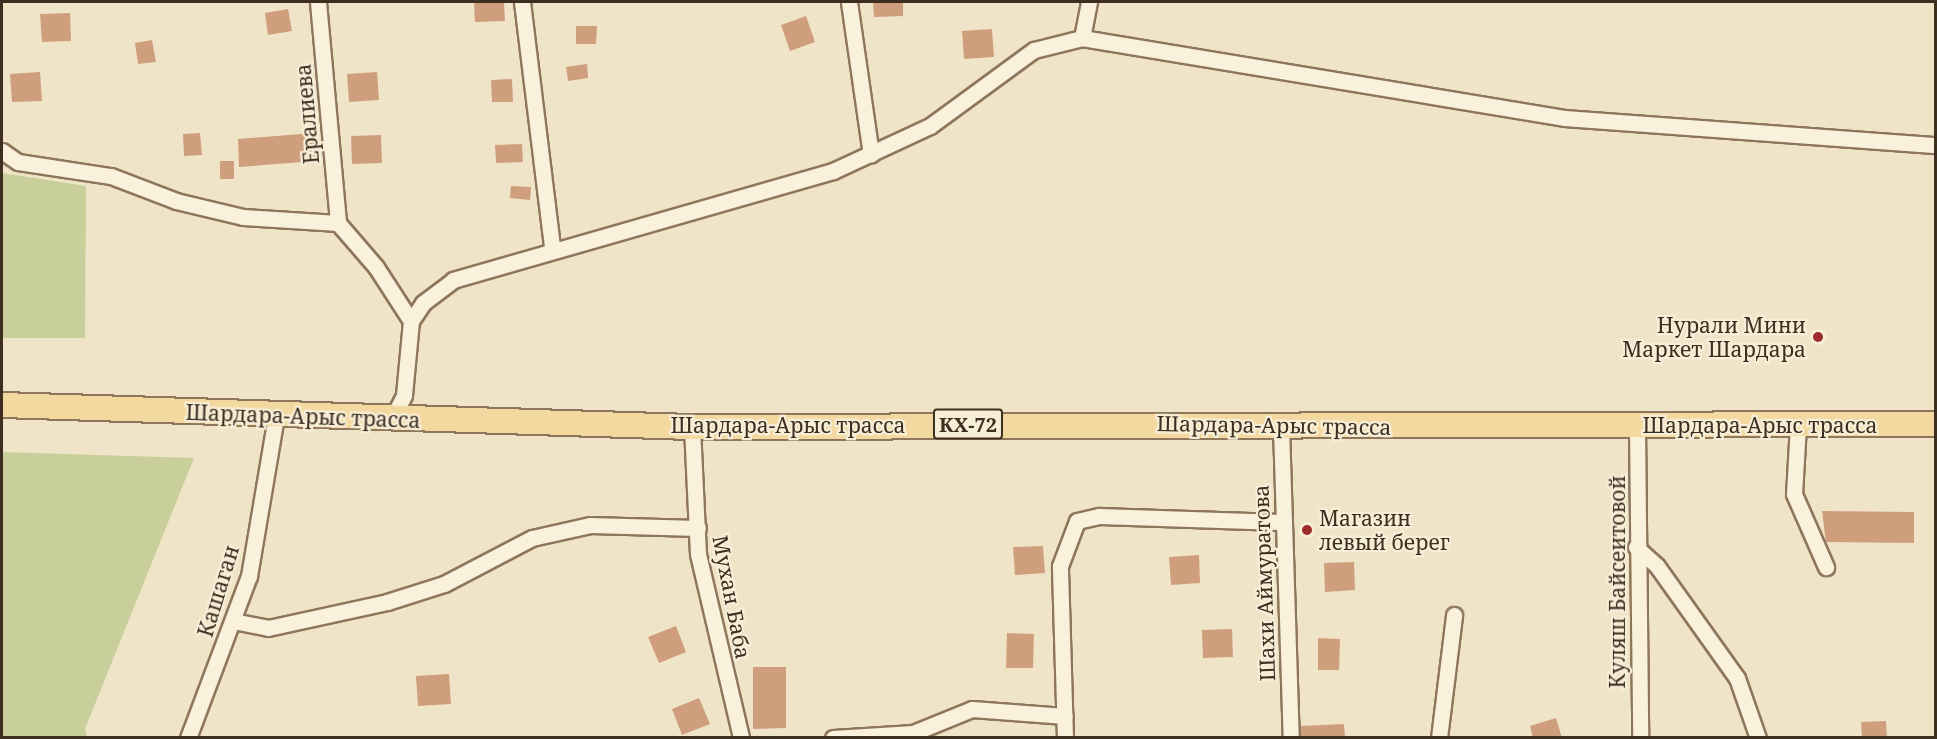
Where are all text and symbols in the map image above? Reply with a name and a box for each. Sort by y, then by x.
street label: Ералиева [290,63,324,165]
place label: Нурали Мини Маркет Шардара [1622,312,1806,362]
marker: Нурали Мини Маркет Шардара [1811,330,1825,344]
street label: Шардара-Арыс трасса [185,399,421,433]
road number: КХ-72 [932,407,1004,441]
street label: Шардара-Арыс трасса [1156,410,1392,440]
street label: Шардара-Арыс трасса [671,412,905,438]
street label: Шардара-Арыс трасса [1643,412,1877,438]
street label: Куляш Байсеитовой [1604,475,1630,689]
street label: Шахи Аймуратова [1248,484,1280,682]
place label: Магазин левый берег [1319,505,1450,555]
marker: Магазин левый берег [1300,523,1314,537]
street label: Мухан Баба [708,533,756,661]
street label: Кашаган [192,542,244,640]

